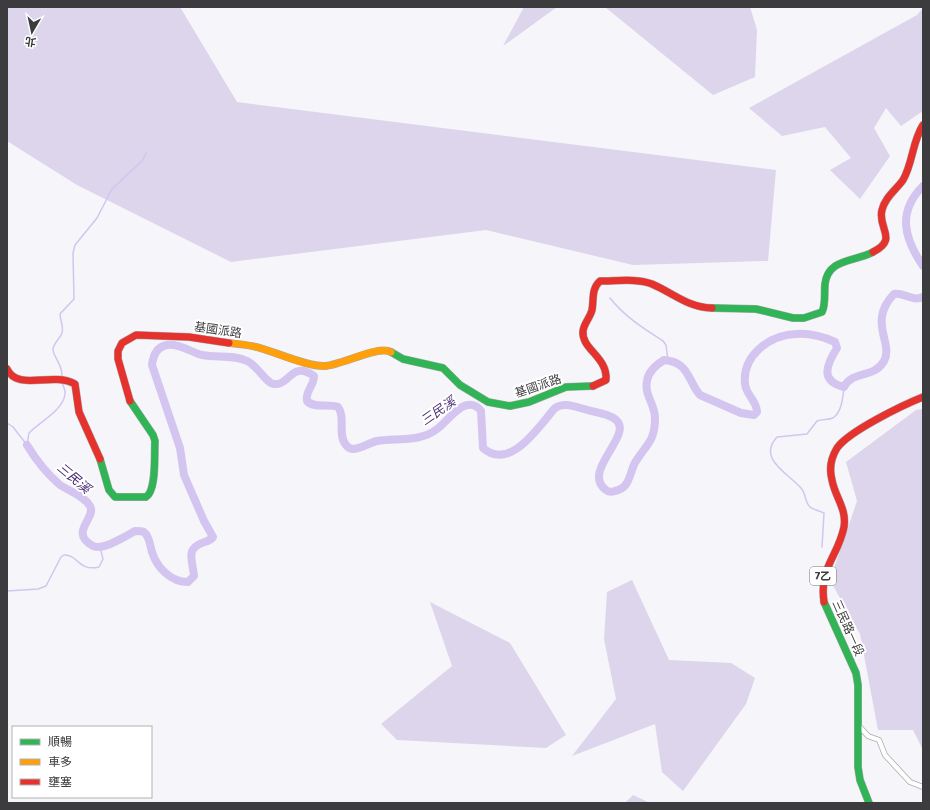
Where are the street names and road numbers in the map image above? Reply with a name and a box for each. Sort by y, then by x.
street label: 基國派路 [193,320,243,340]
street label: 基國派路 [513,372,563,400]
road number: 7乙 [810,567,836,585]
street label: 三民路一段 [829,598,867,658]

